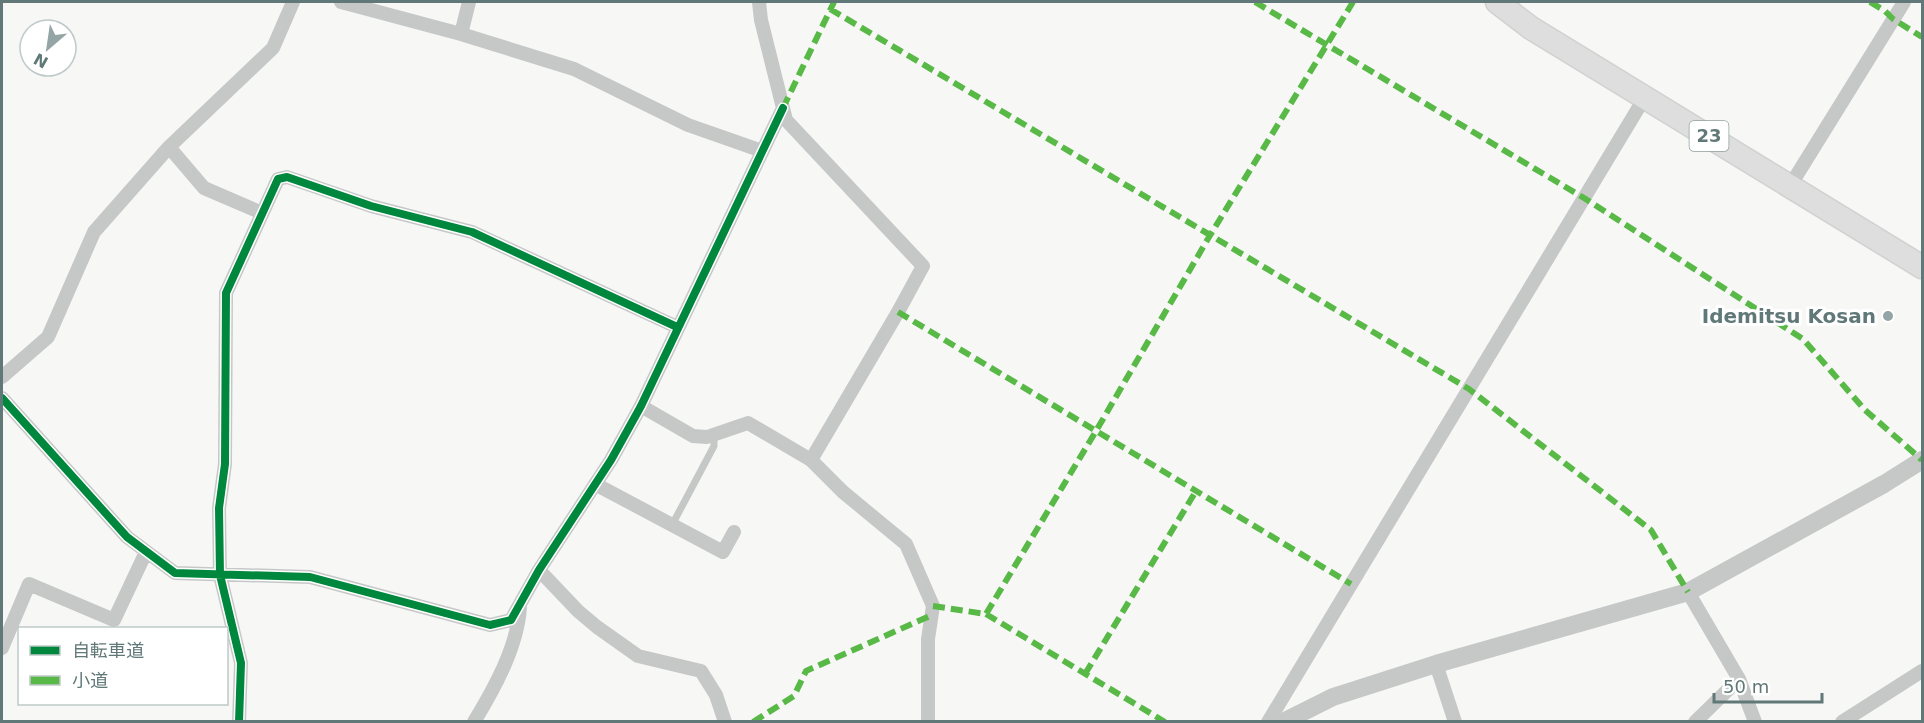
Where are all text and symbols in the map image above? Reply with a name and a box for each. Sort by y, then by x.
north arrow [18,18,78,78]
text: N [31,49,51,72]
road number: 23 [1690,121,1728,151]
place label: Idemitsu Kosan [1702,304,1876,328]
marker: Idemitsu Kosan [1881,309,1895,323]
legend [18,627,228,705]
text: 自転車道 [72,640,144,661]
scale bar [1714,666,1822,704]
text: 小道 [72,670,108,691]
text: 50 m [1723,676,1769,697]

